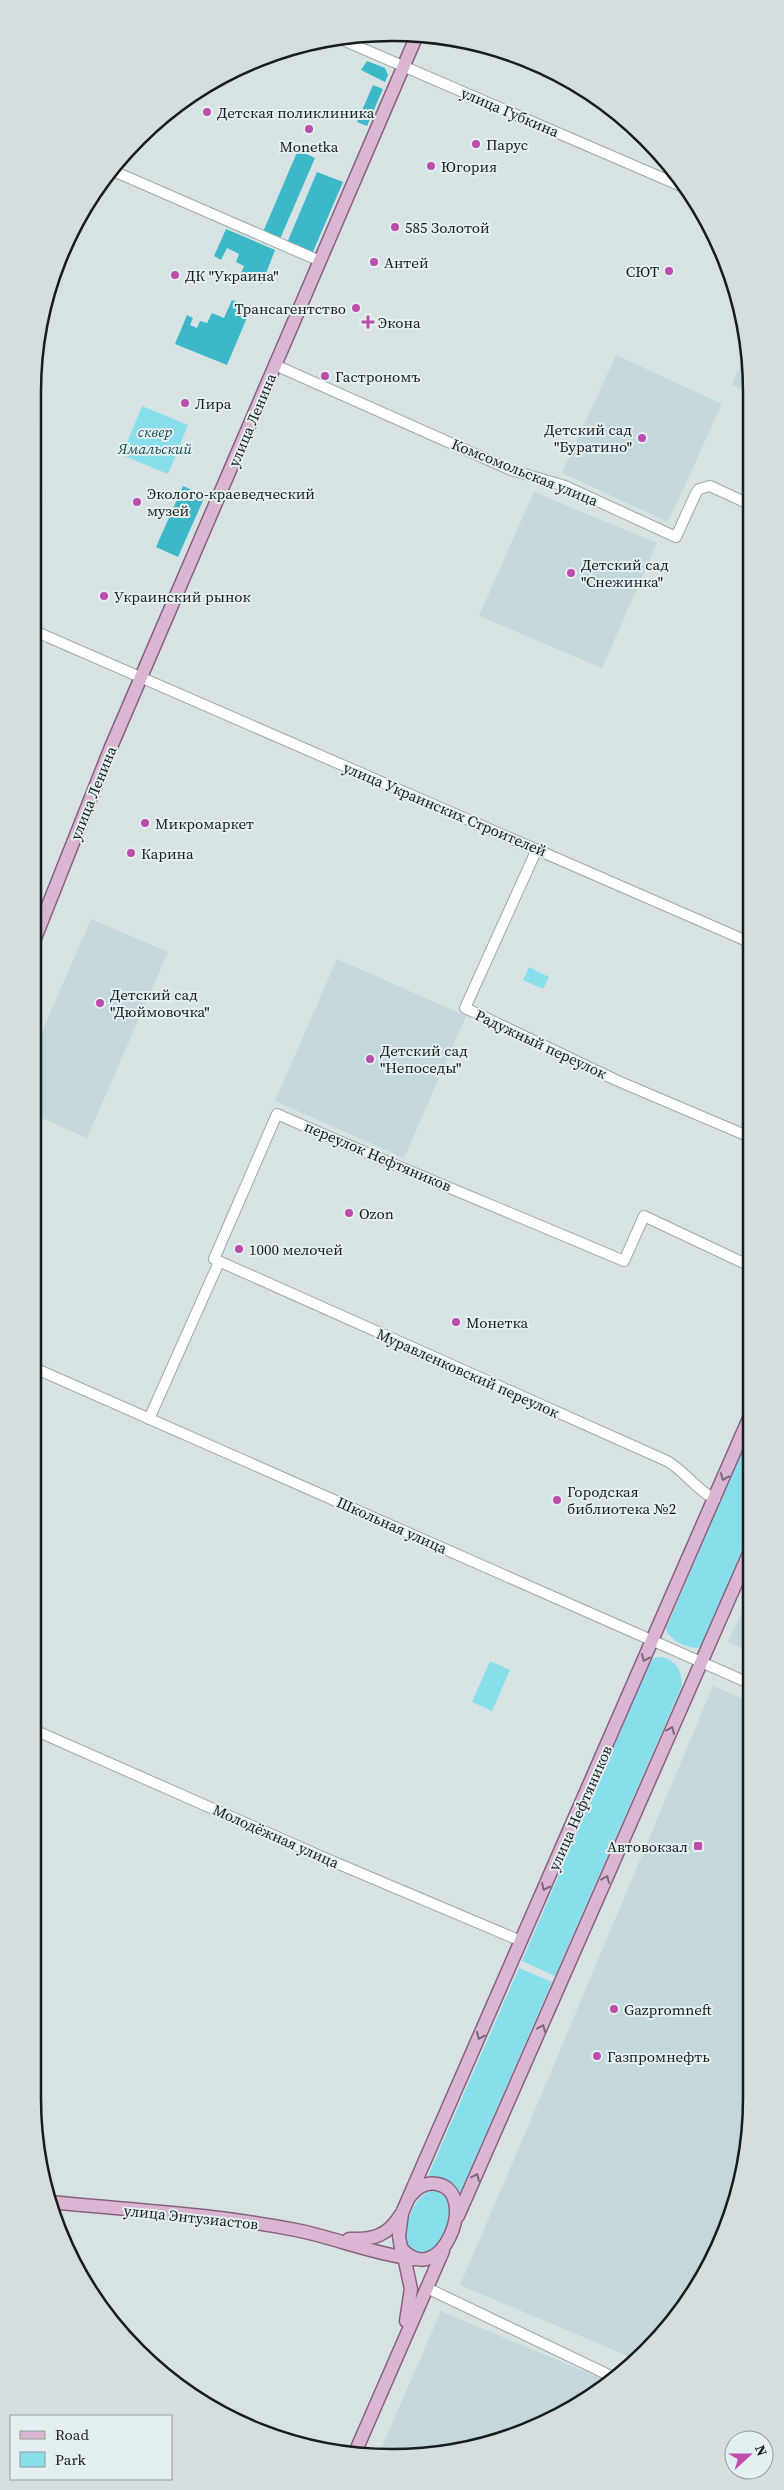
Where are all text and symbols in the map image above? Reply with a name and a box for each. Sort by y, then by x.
street label: улица Губкина [458,82,562,142]
place label: Детская поликлиника [217,102,375,123]
marker: Детская поликлиника [201,106,213,118]
marker: Monetka [303,123,315,135]
place label: Парус [486,134,528,155]
place label: Monetka [280,136,339,157]
marker: Парус [470,138,482,150]
place label: Югория [441,156,497,177]
marker: Югория [425,160,437,172]
place label: 585 Золотой [405,217,490,238]
marker: 585 Золотой [389,221,401,233]
place label: Антей [384,252,429,273]
marker: Антей [368,256,380,268]
place label: СЮТ [626,261,659,282]
place label: ДК "Украина" [185,265,279,286]
marker: СЮТ [663,265,675,277]
marker: ДК "Украина" [169,269,181,281]
place label: Трансагентство [235,298,346,319]
marker: Трансагентство [350,302,362,314]
place label: Экона [378,312,421,333]
marker: Экона [362,316,374,328]
place label: Гастрономъ [335,366,420,387]
street label: улица Ленина [223,370,281,470]
marker: Гастрономъ [319,370,331,382]
place label: Лира [195,393,232,414]
marker: Лира [179,397,191,409]
place label: Детский сад "Буратино" [544,419,632,457]
park label: сквер Ямальский [117,421,192,459]
marker: Детский сад "Буратино" [636,432,648,444]
street label: Комсомольская улица [449,433,602,511]
place label: Эколого-краеведческий музей [147,483,315,521]
marker: Эколого-краеведческий музей [131,496,143,508]
place label: Детский сад "Снежинка" [581,554,669,592]
marker: Детский сад "Снежинка" [565,567,577,579]
place label: Украинский рынок [114,586,252,607]
marker: Украинский рынок [98,590,110,602]
street label: улица Ленина [65,742,122,843]
street label: улица Украинских Строителей [340,757,550,862]
place label: Микромаркет [155,813,254,834]
marker: Микромаркет [139,817,151,829]
place label: Карина [141,843,194,864]
marker: Карина [125,847,137,859]
place label: Детский сад "Дюймовочка" [110,984,210,1022]
marker: Детский сад "Дюймовочка" [94,997,106,1009]
street label: Радужный переулок [472,1004,611,1084]
place label: Детский сад "Непоседы" [380,1040,468,1078]
marker: Детский сад "Непоседы" [364,1053,376,1065]
street label: переулок Нефтяников [301,1116,455,1197]
place label: Ozon [359,1203,394,1224]
marker: Ozon [343,1207,355,1219]
place label: 1000 мелочей [249,1239,343,1260]
marker: 1000 мелочей [233,1243,245,1255]
place label: Монетка [466,1312,528,1333]
marker: Монетка [450,1316,462,1328]
street label: Муравленковский переулок [373,1323,563,1423]
one-way arrow [720,1472,731,1481]
place label: Городская библиотека №2 [567,1481,676,1519]
street label: Школьная улица [334,1491,451,1559]
marker: Городская библиотека №2 [551,1494,563,1506]
one-way arrow [640,1653,651,1662]
one-way arrow [664,1726,675,1735]
street label: улица Нефтяников [543,1742,617,1874]
street label: Молодёжная улица [210,1799,343,1873]
place label: Автовокзал [607,1836,688,1857]
marker: Автовокзал [692,1840,704,1852]
one-way arrow [600,1875,611,1884]
one-way arrow [540,1882,551,1891]
place label: Gazpromneft [624,1999,712,2020]
marker: Gazpromneft [608,2003,620,2015]
one-way arrow [535,2024,546,2033]
one-way arrow [475,2031,486,2040]
place label: Газпромнефть [607,2046,710,2067]
marker: Газпромнефть [591,2050,603,2062]
one-way arrow [470,2173,480,2182]
street label: улица Энтузиастов [123,2200,259,2235]
legend [10,2415,172,2480]
text: Road [55,2424,89,2445]
north arrow [724,2430,774,2480]
text: N [750,2442,772,2459]
text: Park [55,2449,87,2470]

